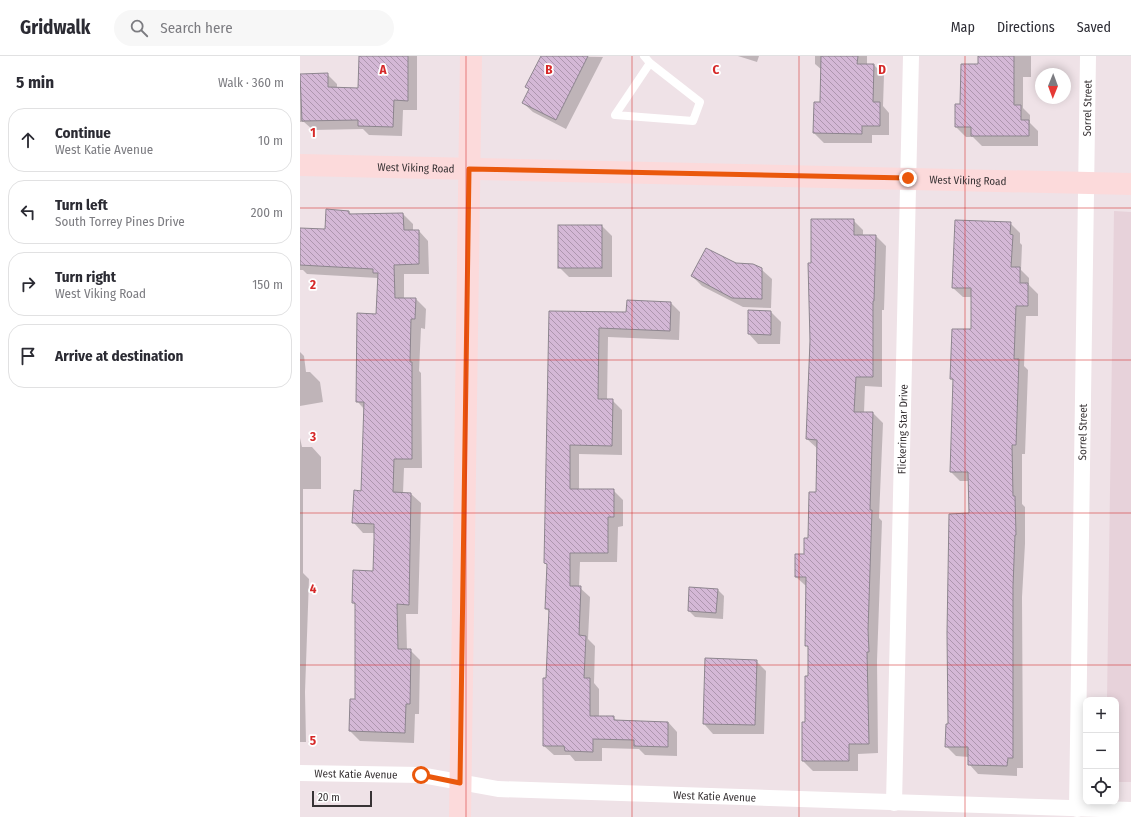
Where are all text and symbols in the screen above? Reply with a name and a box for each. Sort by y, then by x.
search box [114,10,394,46]
text: Gridwalk [20,16,90,39]
icon: search [128,17,150,39]
text: Search here [160,19,233,37]
text: Map [951,19,975,36]
text: Directions [997,19,1055,36]
text: Saved [1077,19,1111,36]
text: A [378,62,387,77]
text: B [545,62,553,77]
text: C [713,62,720,77]
text: D [878,62,886,77]
north arrow [1035,68,1071,104]
text: 5 min [16,72,54,93]
text: Walk · 360 m [218,75,284,90]
street label: Sorrel Street [1080,79,1094,137]
text: Continue [55,124,111,142]
text: 1 [310,125,316,140]
icon: ahead [17,129,39,151]
text: 10 m [258,133,283,148]
text: West Katie Avenue [55,142,153,157]
street label: West Viking Road [377,160,455,175]
route end [899,169,917,187]
street label: West Viking Road [929,173,1007,188]
text: Turn left [55,196,108,214]
icon: left [17,201,39,223]
text: 200 m [251,205,283,220]
text: South Torrey Pines Drive [55,214,185,229]
text: Turn right [55,268,116,286]
icon: right [17,273,39,295]
text: 150 m [252,277,283,292]
text: 2 [309,277,316,292]
text: West Viking Road [55,286,146,301]
icon: arrive [17,345,39,367]
text: Arrive at destination [55,347,183,365]
street label: Flickering Star Drive [895,384,910,474]
street label: Sorrel Street [1076,403,1089,460]
text: 3 [309,429,316,444]
text: 4 [310,581,317,596]
map controls [1083,697,1119,805]
button: + [1083,697,1119,733]
text: 5 [310,733,316,748]
button: − [1083,733,1119,769]
route start [412,766,430,784]
street label: West Katie Avenue [314,767,398,781]
button: locate [1083,769,1119,805]
street label: West Katie Avenue [673,788,756,804]
scale bar [312,789,372,808]
text: 20 m [318,791,340,804]

